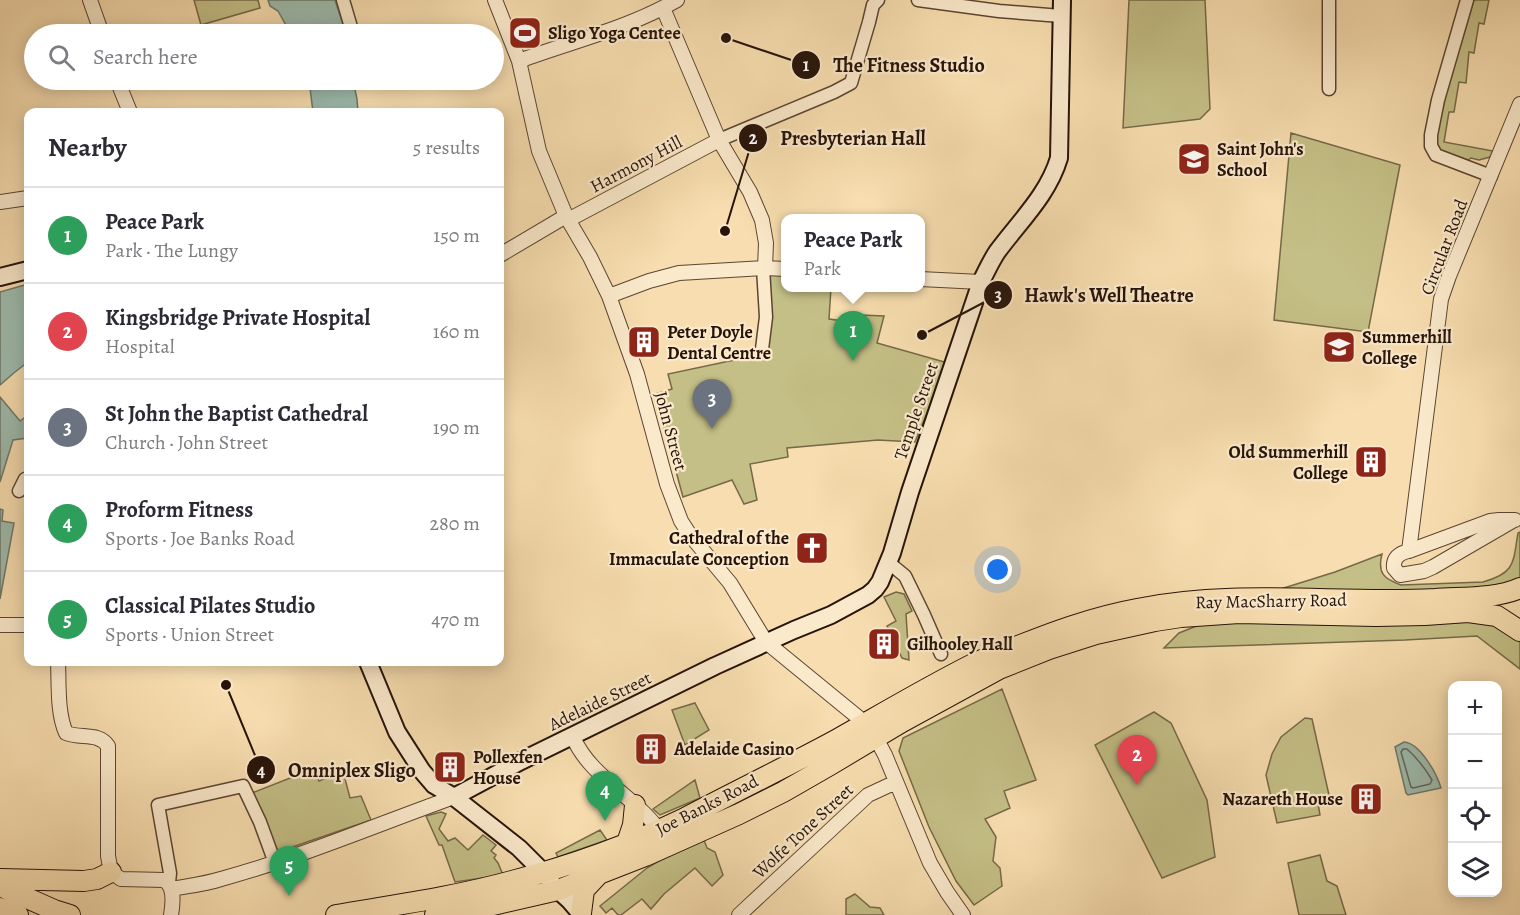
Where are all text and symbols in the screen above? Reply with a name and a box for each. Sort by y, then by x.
sports icon: Sligo Yoga Centee [507,15,543,51]
place label: Sligo Yoga Centee [548,21,681,45]
search box [24,24,504,90]
icon: search [45,41,78,74]
text: Search here [93,42,198,72]
callout: The Fitness Studio [791,46,996,84]
text: The Fitness Studio [833,52,985,79]
text: 1 [803,53,810,77]
callout: Presbyterian Hall [738,119,938,157]
text: Presbyterian Hall [780,125,926,152]
text: 2 [749,126,758,150]
street label: Harmony Hill [586,129,687,198]
text: Nearby [48,130,127,165]
text: 5 results [413,134,480,161]
place label: Saint John's School [1217,137,1304,182]
school or university icon: Saint John's School [1176,141,1212,177]
street label: Circular Road [1415,195,1473,298]
text: Peace Park [105,207,204,237]
popup [781,214,925,292]
text: 1 [64,222,71,249]
text: 150 m [433,222,480,249]
text: Peace Park [804,225,902,255]
text: Park · The Lungy [105,237,238,264]
text: Park [804,255,841,282]
callout: Hawk's Well Theatre [983,276,1206,314]
text: Hawk's Well Theatre [1024,282,1194,309]
text: 3 [994,283,1002,307]
text: Kingsbridge Private Hospital [105,303,370,333]
pin: 1 [834,312,872,361]
text: 2 [63,318,72,345]
text: 160 m [433,318,480,345]
place label: Peter Doyle Dental Centre [667,320,771,365]
building icon: Peter Doyle Dental Centre [626,324,662,360]
place label: Summerhill College [1362,325,1452,370]
school or university icon: Summerhill College [1321,329,1357,365]
text: Hospital [105,333,175,360]
street label: Temple Street [888,359,944,463]
pin: 3 [692,380,732,429]
street label: John Street [649,389,693,473]
text: St John the Baptist Cathedral [105,399,368,429]
text: 3 [63,414,72,441]
text: 190 m [433,414,480,441]
text: Church · John Street [105,429,268,456]
place label: Old Summerhill College [1229,440,1348,485]
building icon: Old Summerhill College [1353,444,1389,480]
text: Proform Fitness [105,495,253,525]
text: 4 [63,510,72,537]
text: 280 m [430,510,480,537]
text: Sports · Joe Banks Road [105,525,295,552]
place label: Cathedral of the Immaculate Conception [609,526,789,571]
church icon: Cathedral of the Immaculate Conception [794,530,830,566]
your location [983,555,1012,584]
street label: Ray MacSharry Road [1195,588,1347,614]
text: Classical Pilates Studio [105,591,315,621]
text: 5 [63,606,72,633]
text: 470 m [431,606,480,633]
text: Sports · Union Street [105,621,274,648]
building icon: Gilhooley Hall [866,626,902,662]
place label: Gilhooley Hall [907,632,1013,656]
street label: Adelaide Street [544,666,655,737]
map controls [1448,681,1502,897]
button: + [1448,681,1502,735]
building icon: Adelaide Casino [633,731,669,767]
button: − [1448,735,1502,789]
pin: 2 [1118,736,1156,785]
place label: Adelaide Casino [673,737,794,761]
place label: Pollexfen House [473,745,543,790]
building icon: Pollexfen House [432,749,468,785]
callout: Omniplex Sligo [246,751,428,789]
text: Omniplex Sligo [288,757,416,784]
text: 4 [257,758,266,782]
street label: Joe Banks Road [652,769,763,841]
pin: 4 [586,772,624,821]
street label: Wolfe Tone Street [747,778,859,885]
building icon: Nazareth House [1348,781,1384,817]
place label: Nazareth House [1222,787,1343,811]
button: locate [1448,789,1502,843]
button: layers [1448,843,1502,897]
pin: 5 [270,846,308,896]

